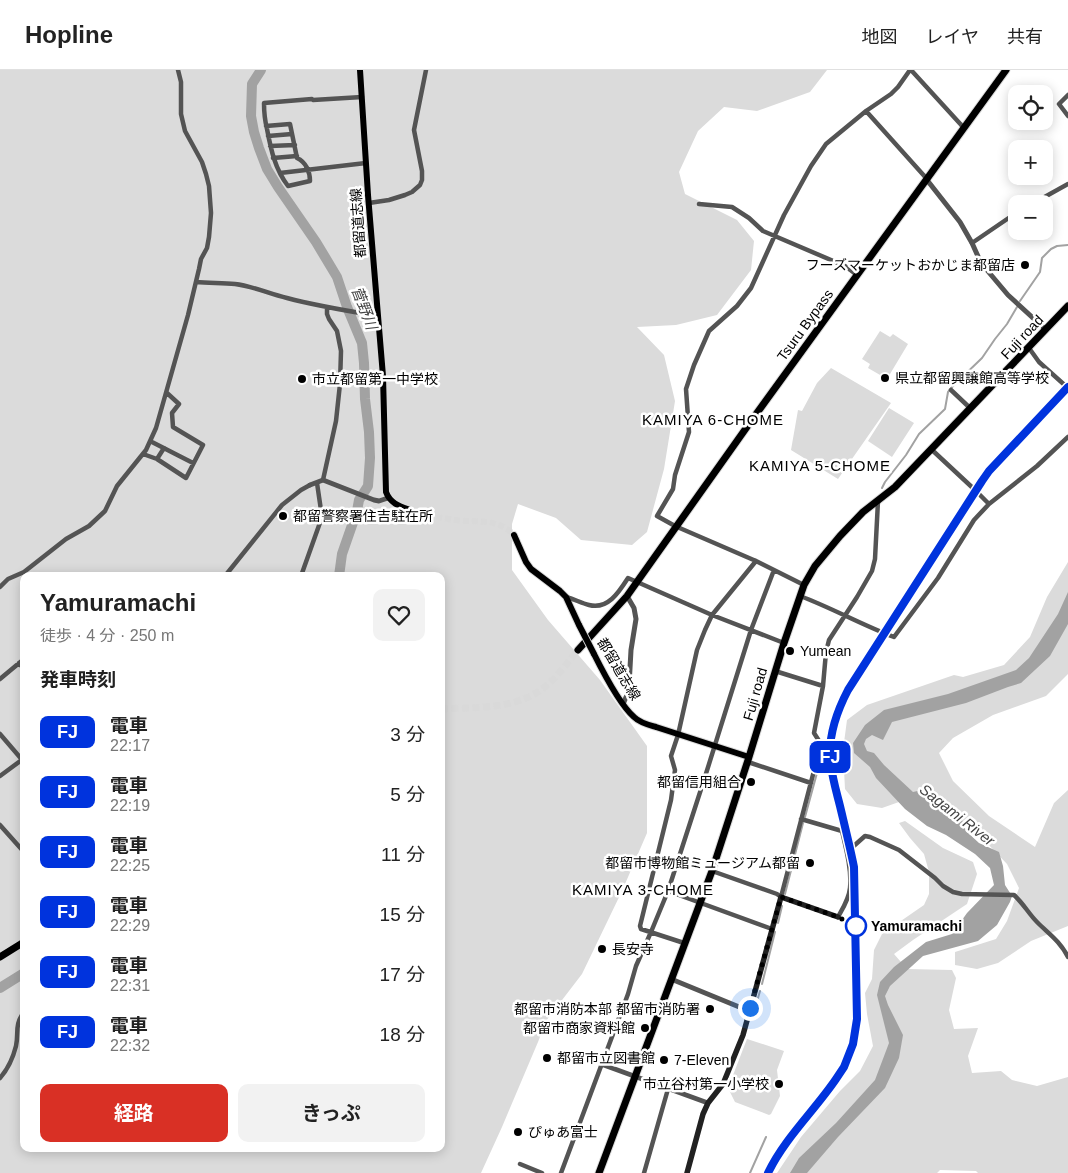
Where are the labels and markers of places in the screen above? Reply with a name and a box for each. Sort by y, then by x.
place label: フーズマーケットおかじま都留店 [806,257,1015,273]
marker: フーズマーケットおかじま都留店 [1019,259,1031,271]
place label: 県立都留興譲館高等学校 [895,370,1049,386]
place label: 市立都留第一中学校 [312,371,438,387]
marker: 県立都留興譲館高等学校 [879,372,891,384]
marker: 市立都留第一中学校 [296,373,308,385]
place label: 都留警察署住吉駐在所 [293,508,433,524]
marker: 都留警察署住吉駐在所 [277,510,289,522]
place label: Yumean [800,643,851,659]
marker: Yumean [784,645,796,657]
place label: 都留信用組合 [657,774,741,790]
marker: 都留信用組合 [745,776,757,788]
place label: 都留市博物館ミュージアム都留 [605,855,800,871]
marker: 都留市博物館ミュージアム都留 [804,857,816,869]
marker: Yamuramachi [845,915,867,937]
place label: Yamuramachi [871,918,962,934]
place label: 長安寺 [612,941,654,957]
marker: 長安寺 [596,943,608,955]
place label: 都留市消防本部 都留市消防署 [514,1001,700,1017]
marker: 都留市消防本部 都留市消防署 [704,1003,716,1015]
place label: 都留市商家資料館 [523,1020,635,1036]
marker: 都留市商家資料館 [639,1022,651,1034]
place label: 都留市立図書館 [557,1050,655,1066]
marker: 都留市立図書館 [541,1052,553,1064]
place label: 7-Eleven [674,1052,729,1068]
marker: 7-Eleven [658,1054,670,1066]
place label: 市立谷村第一小学校 [643,1076,769,1092]
marker: 市立谷村第一小学校 [773,1078,785,1090]
place label: ぴゅあ富士 [528,1124,598,1140]
marker: ぴゅあ富士 [512,1126,524,1138]

